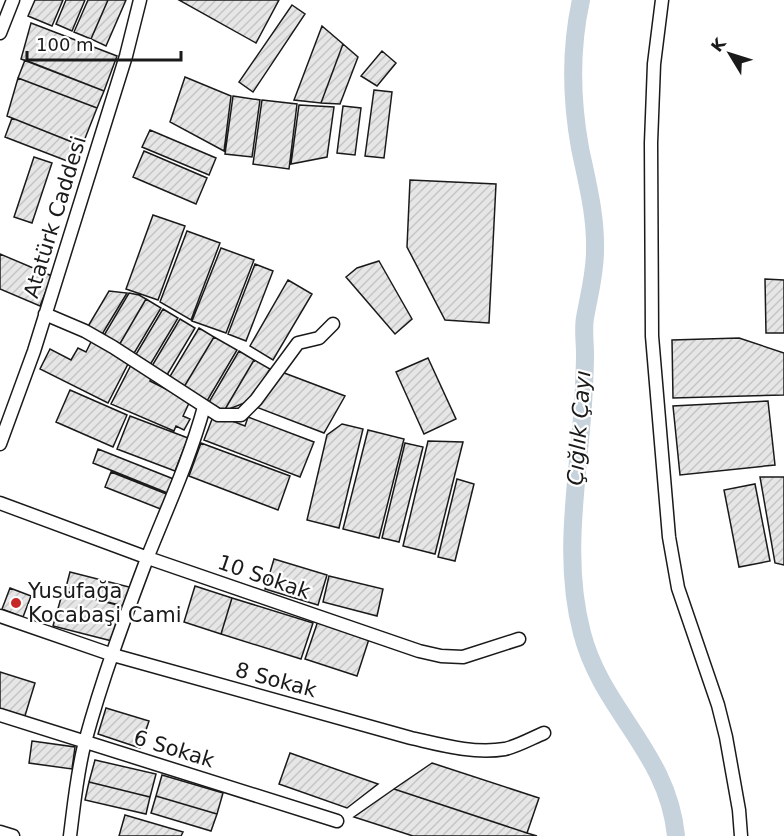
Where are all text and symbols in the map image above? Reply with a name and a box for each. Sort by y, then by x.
scale bar [27,24,182,62]
north arrow [700,24,760,84]
text: 100 m [36,34,94,55]
text: K [707,34,730,56]
street label: Atatürk Caddesi [19,133,91,301]
water label: Çığlık Çayı [563,370,595,486]
street label: 10 Sokak [215,550,314,604]
place label: Yusufağa Kocabaşi Cami [27,579,181,627]
marker: Yusufağa Kocabaşi Cami [9,596,23,610]
street label: 8 Sokak [233,658,320,703]
street label: 6 Sokak [131,725,218,773]

